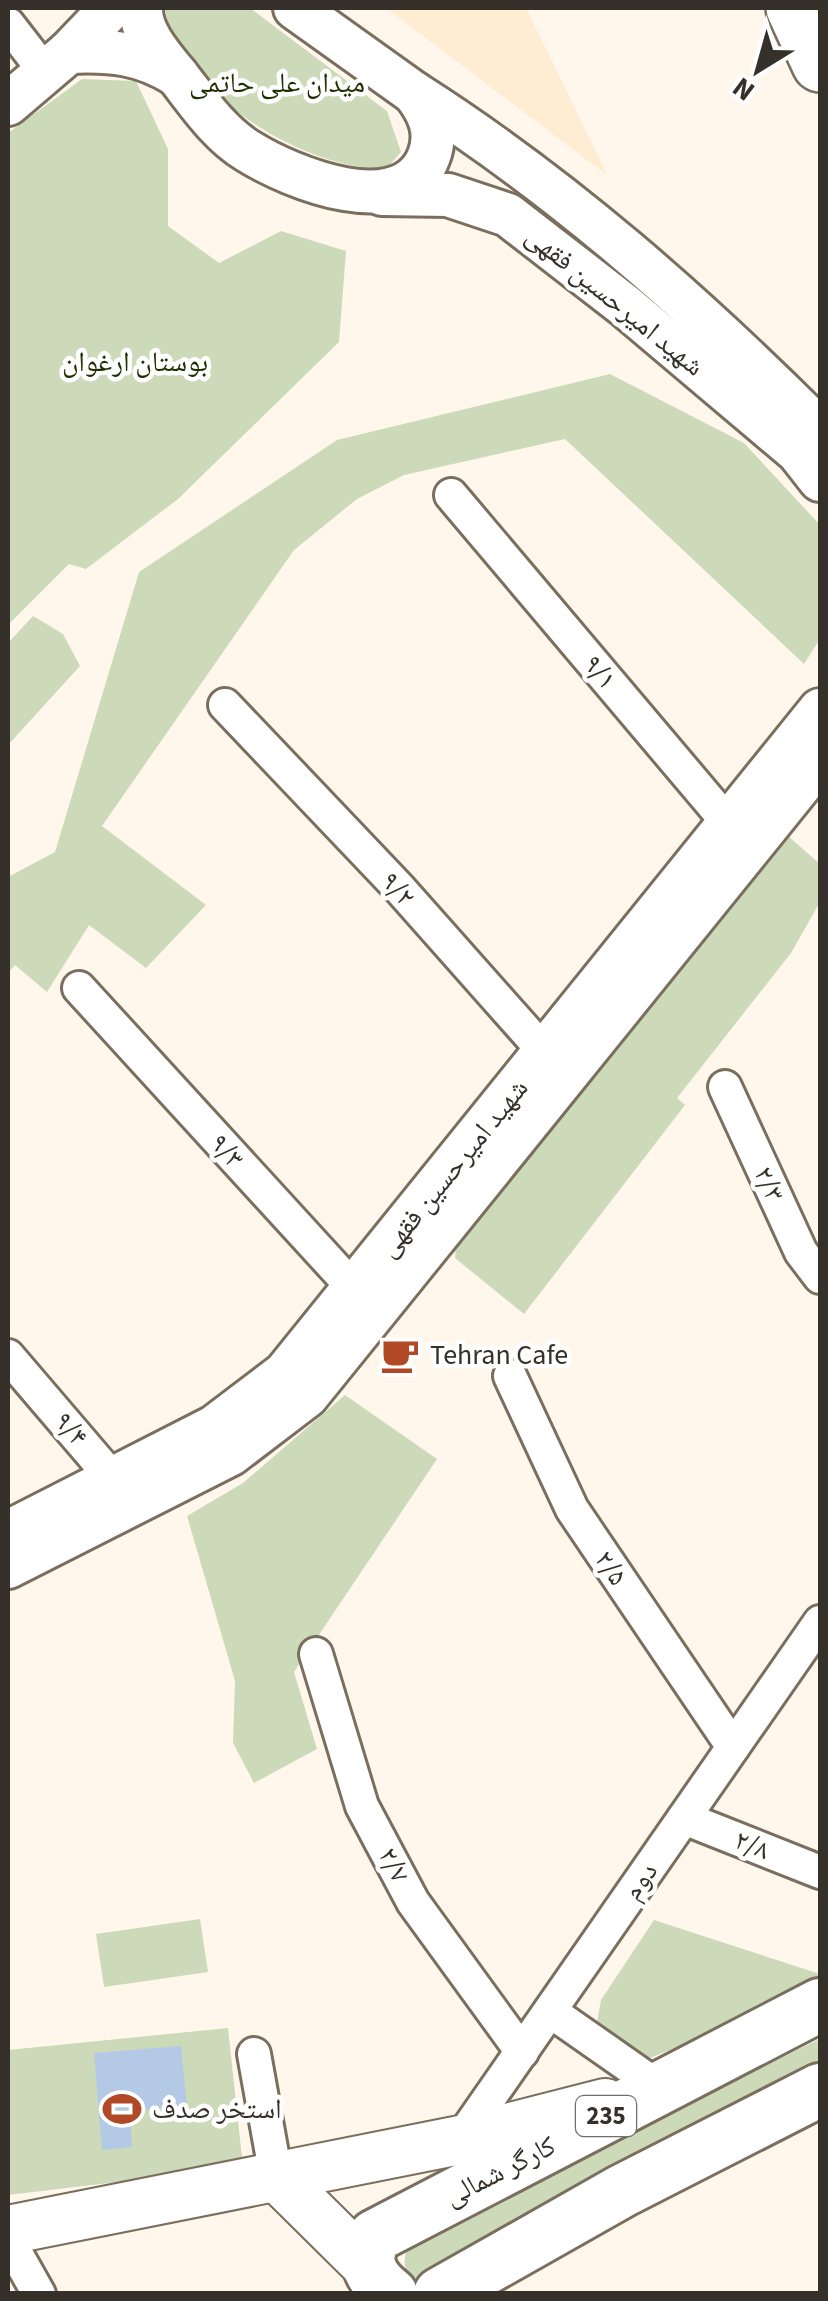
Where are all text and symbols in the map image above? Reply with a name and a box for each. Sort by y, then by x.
north arrow [708,20,808,120]
park label: میدان علی حاتمی [189,63,365,103]
text: N [724,68,763,111]
street label: شهید امیرحسین فقهی [517,216,713,386]
park label: بوستان ارغوان [62,342,208,382]
street label: ۹/۱ [573,646,627,698]
street label: ۹/۲ [371,863,425,915]
street label: شهید امیرحسین فقهی [368,1070,538,1266]
street label: ۹/۳ [200,1125,254,1177]
street label: ۲/۳ [743,1160,795,1208]
cafe icon: Tehran Cafe [379,1334,421,1376]
place label: Tehran Cafe [430,1335,568,1375]
street label: ۹/۴ [44,1403,98,1455]
street label: ۲/۵ [585,1542,637,1594]
street label: ۲/۸ [728,1820,776,1870]
street label: ۲/۷ [368,1840,420,1890]
street label: دوم [613,1854,667,1908]
sports icon: استخر صدف [101,2088,143,2130]
place label: استخر صدف [152,2089,282,2129]
road number: 235 [576,2096,636,2136]
street label: کارگر شمالی [437,2126,563,2216]

